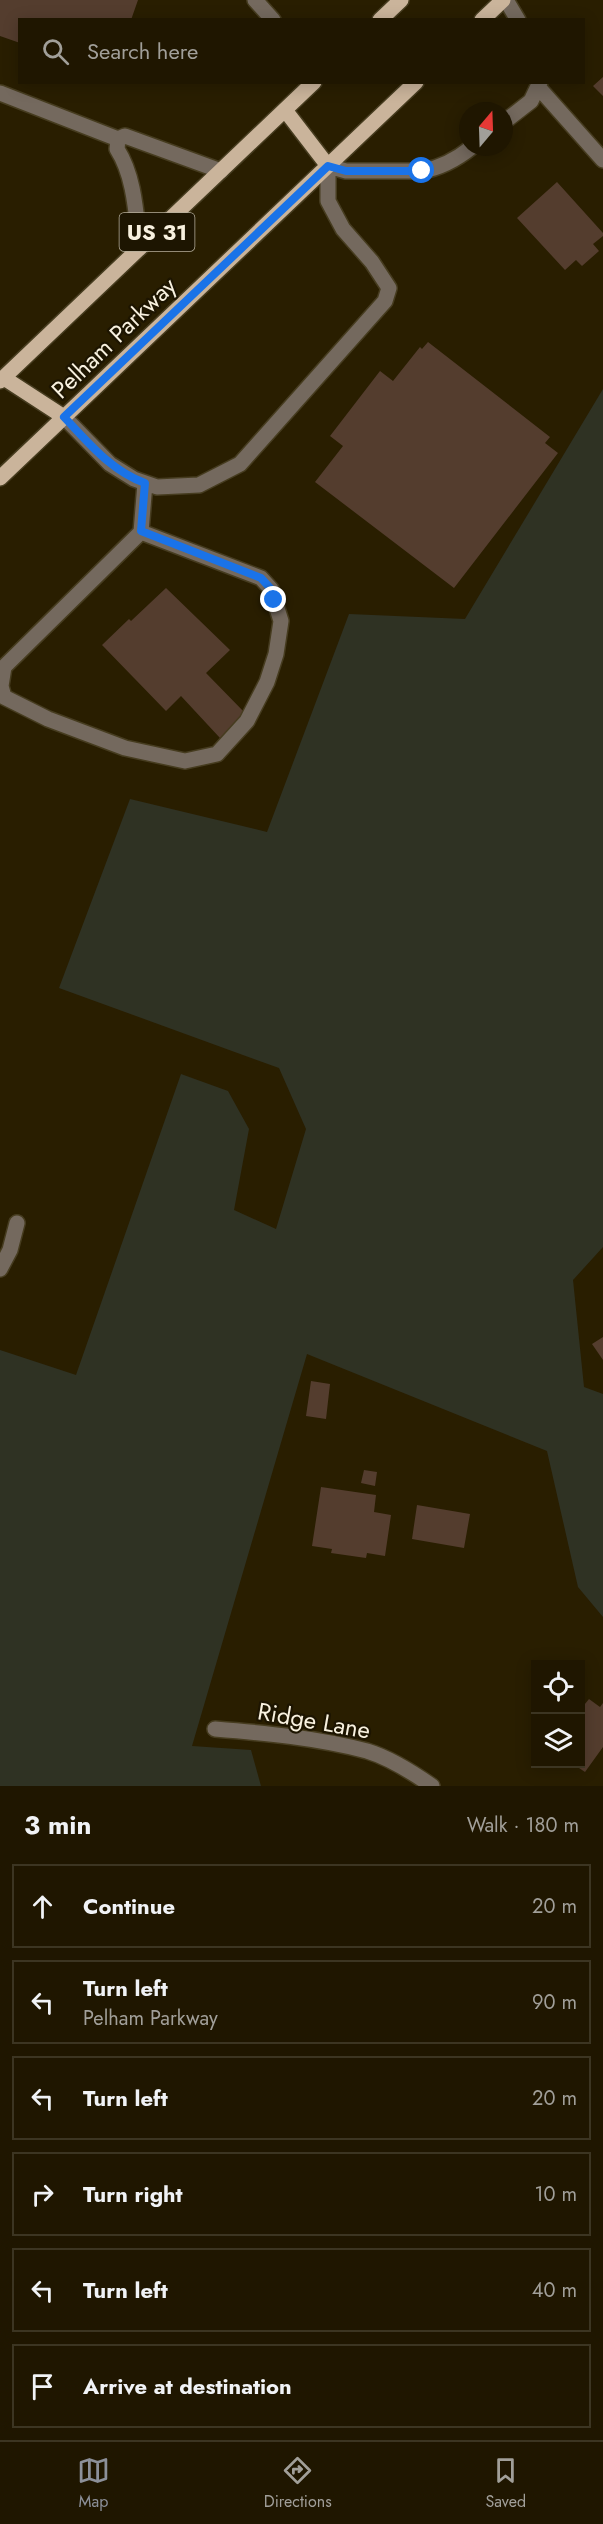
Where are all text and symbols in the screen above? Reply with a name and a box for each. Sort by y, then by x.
search box [18,18,585,84]
icon: search [39,35,72,68]
text: Search here [87,35,198,67]
north arrow [459,102,513,156]
route start [408,157,434,183]
road number: US 31 [120,213,195,251]
street label: Pelham Parkway [43,269,184,406]
route end [260,586,286,612]
map controls [531,1660,585,1768]
button: locate [531,1660,585,1714]
street label: Ridge Lane [255,1693,373,1748]
button: layers [531,1714,585,1768]
text: 3 min [24,1806,91,1844]
text: Walk · 180 m [467,1811,579,1840]
icon: ahead [26,1890,59,1923]
text: Continue [83,1890,175,1922]
text: 20 m [532,1892,577,1921]
text: Turn left [83,1972,168,2004]
icon: left [26,1986,59,2019]
text: 90 m [532,1988,577,2017]
text: Pelham Parkway [83,2004,218,2033]
icon: left [26,2082,59,2115]
text: Turn left [83,2082,168,2114]
text: 20 m [532,2084,577,2113]
icon: right [26,2178,59,2211]
text: Turn right [83,2178,183,2210]
text: 10 m [534,2180,577,2209]
icon: left [26,2274,59,2307]
text: Turn left [83,2274,168,2306]
text: 40 m [532,2276,577,2305]
icon: arrive [26,2370,59,2403]
text: Arrive at destination [83,2370,292,2402]
tab: Map [77,2454,110,2513]
tab: Directions [264,2454,332,2513]
tab: Saved [485,2454,526,2513]

